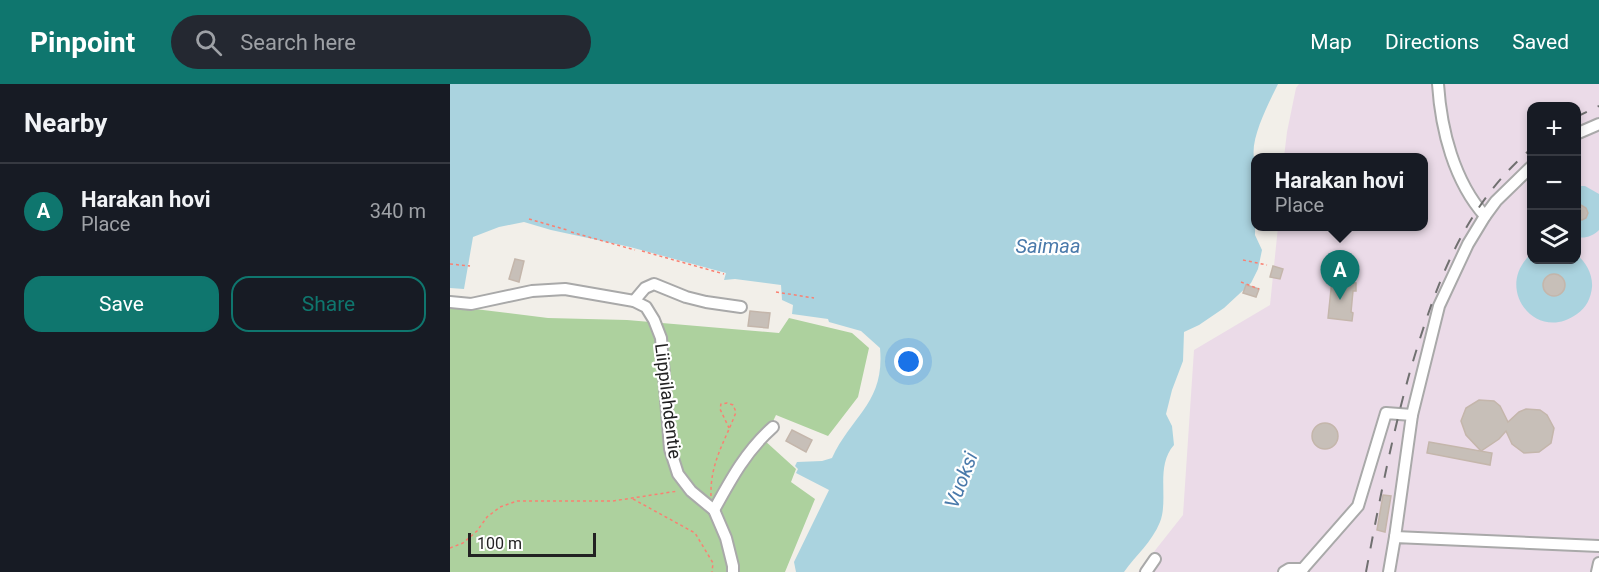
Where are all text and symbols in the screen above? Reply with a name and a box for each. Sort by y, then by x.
search box [171,15,591,69]
text: Pinpoint [30,26,135,59]
icon: search [192,26,225,59]
text: Search here [240,30,356,55]
text: Map [1310,30,1352,54]
text: Directions [1385,30,1479,54]
text: Saved [1512,30,1569,54]
map controls [1527,102,1581,264]
button: + [1527,102,1581,156]
text: Nearby [24,108,107,138]
popup [1251,153,1428,231]
button: − [1527,156,1581,210]
text: Harakan hovi [1275,168,1404,193]
text: Harakan hovi [81,187,211,212]
text: Place [1275,193,1324,217]
text: A [37,199,50,223]
text: 340 m [370,199,426,223]
button: layers [1527,210,1581,264]
text: Place [81,212,130,236]
water label: Saimaa [1016,234,1080,258]
pin: A [1320,250,1360,300]
button: Save [24,276,219,332]
button: Share [231,276,426,332]
street label: Liippilahdentie [651,342,686,460]
your location [894,347,923,376]
water label: Vuoksi [939,448,983,512]
scale bar [468,530,596,558]
text: 100 m [477,534,522,553]

